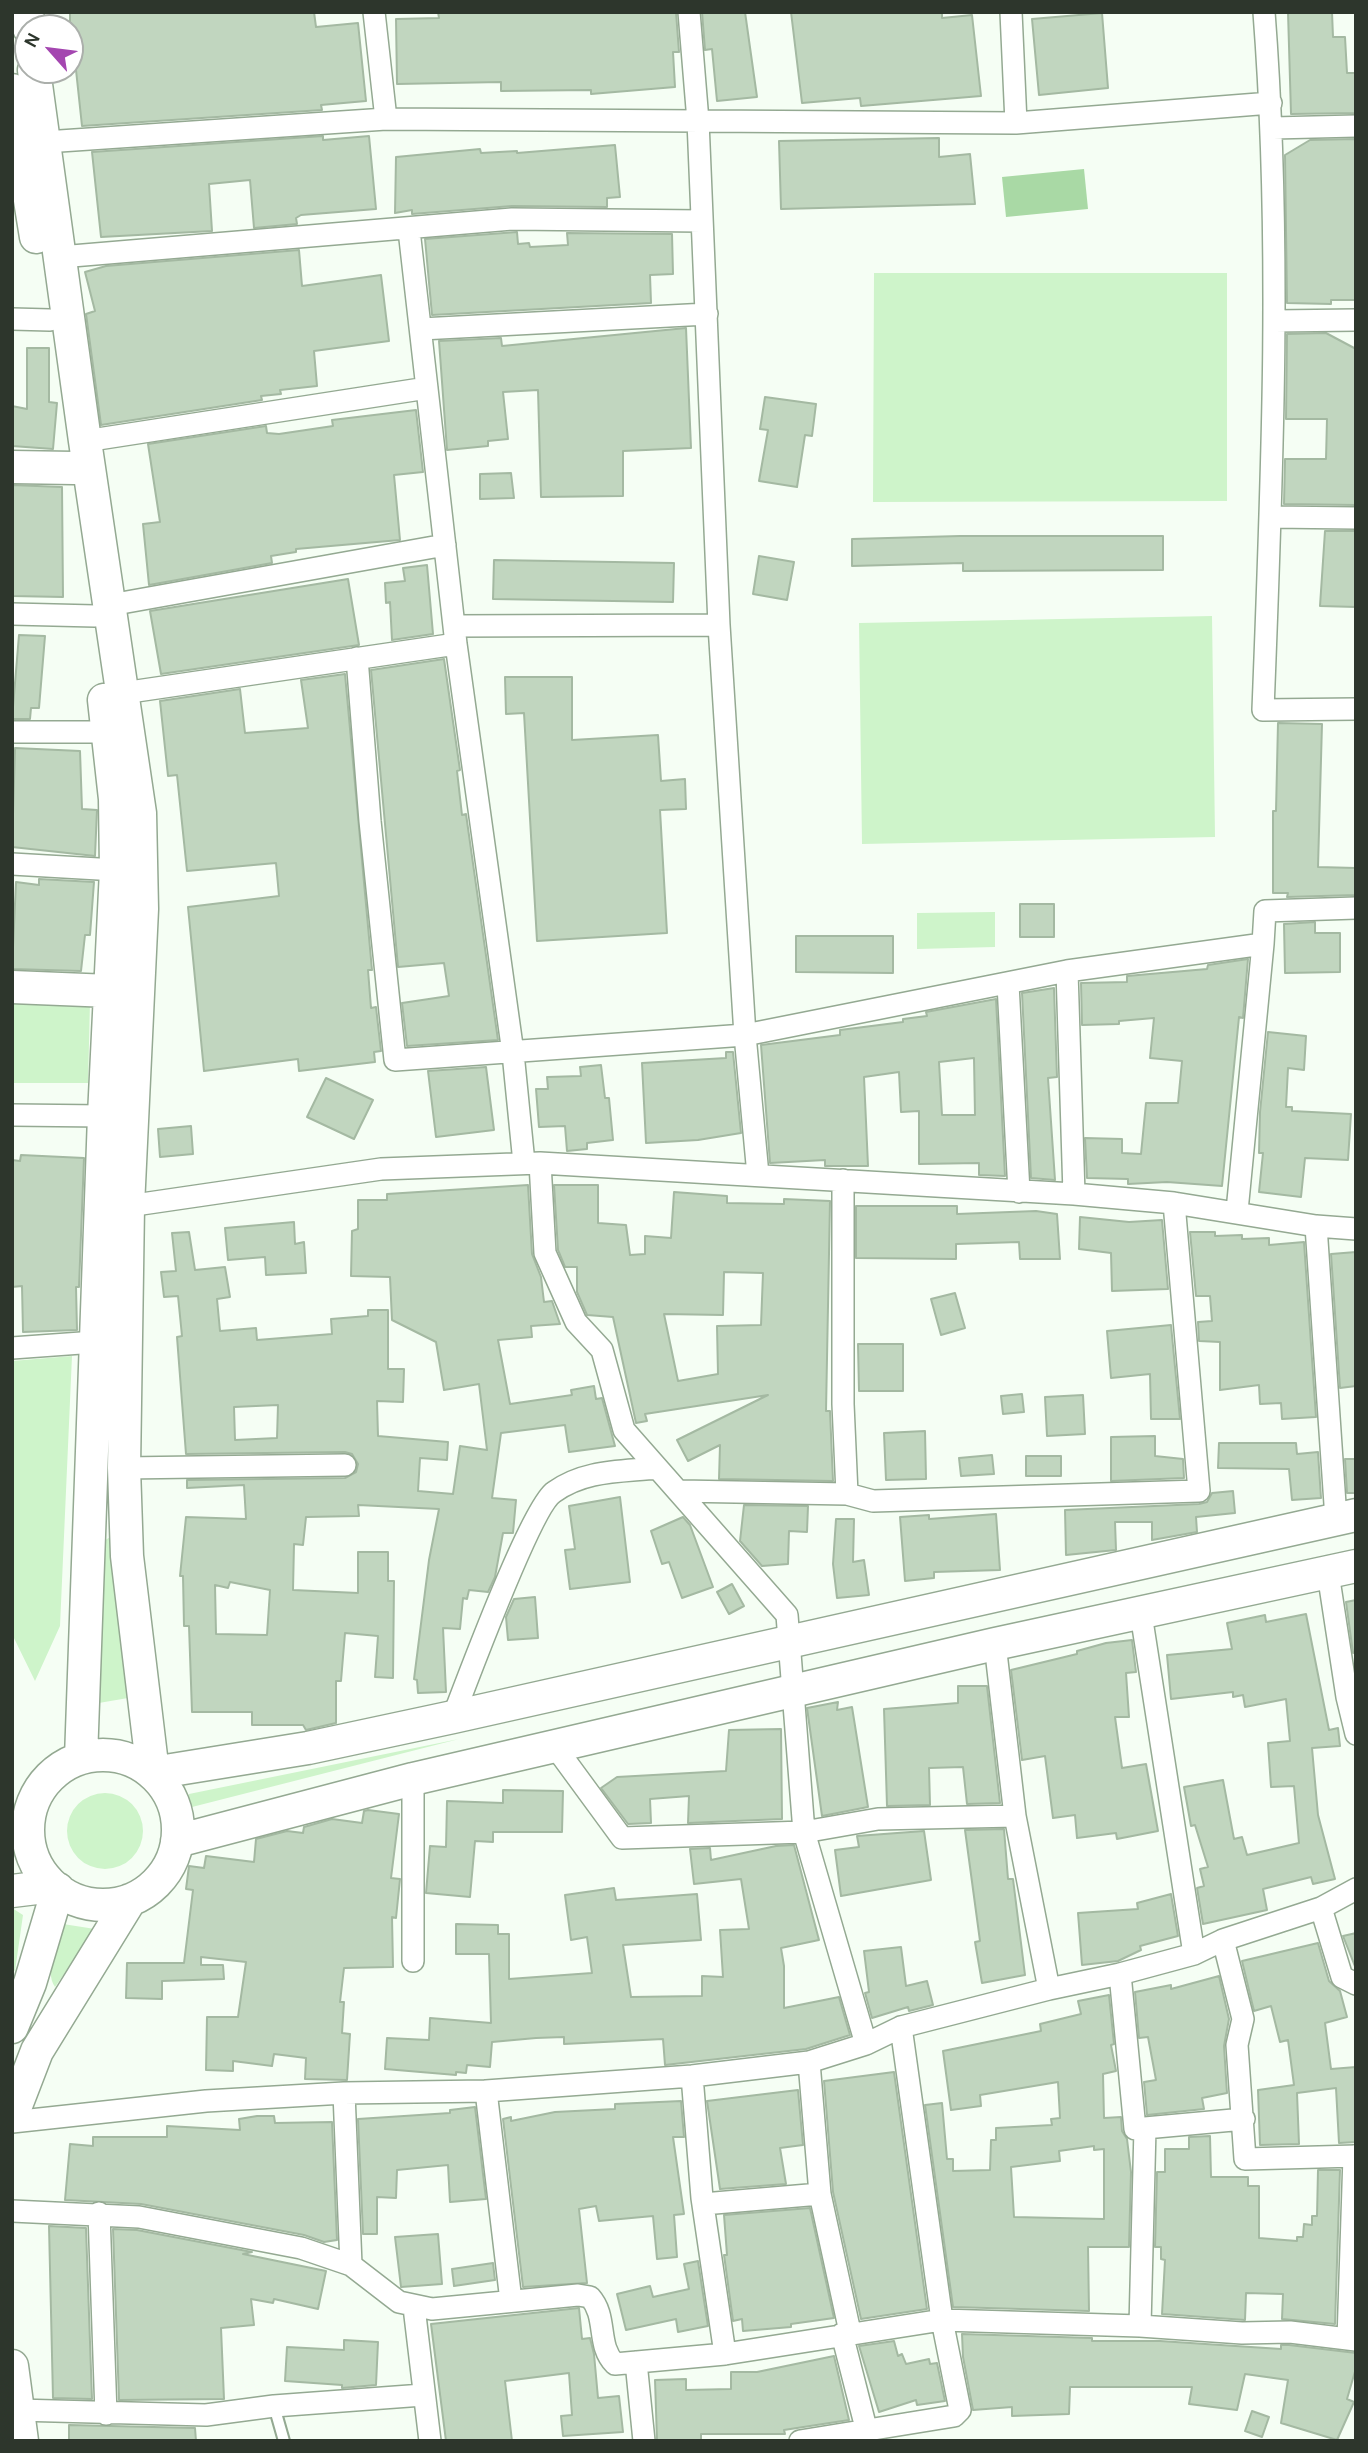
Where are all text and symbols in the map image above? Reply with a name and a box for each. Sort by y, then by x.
north arrow [14,14,84,84]
text: N [19,29,45,51]

